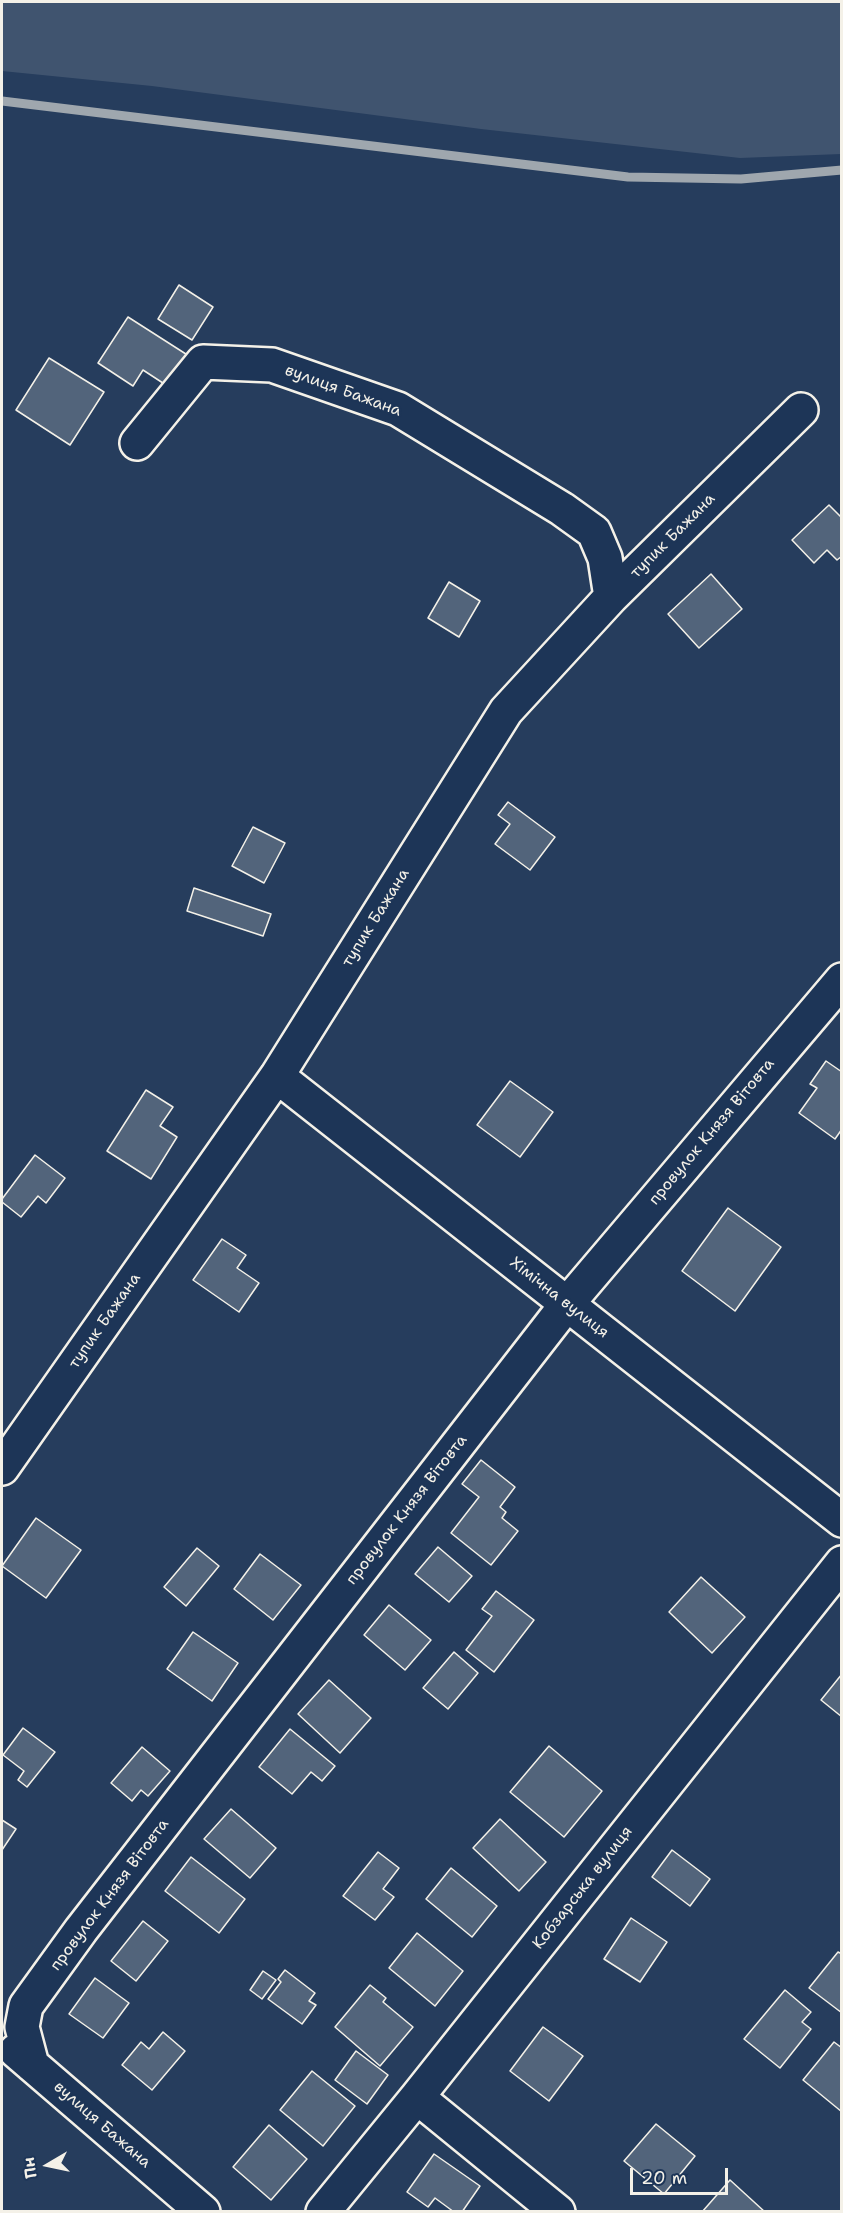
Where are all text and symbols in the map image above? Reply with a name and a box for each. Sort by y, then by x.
street label: вулиця Бажана [282,361,404,421]
street label: тупик Бажана [627,490,719,582]
street label: тупик Бажана [338,865,414,971]
street label: провулок Князя Вітовта [645,1055,779,1209]
street label: Хімічна вулиця [506,1253,612,1343]
street label: тупик Бажана [65,1269,145,1373]
street label: провулок Князя Вітовта [342,1431,472,1589]
street label: провулок Князя Вітовта [47,1815,173,1975]
street label: Кобзарська вулиця [529,1823,637,1953]
street label: вулиця Бажана [49,2078,155,2172]
north arrow [18,2135,78,2195]
text: Пн [18,2156,42,2180]
scale bar [633,2156,730,2194]
text: 20 m [641,2166,687,2190]

